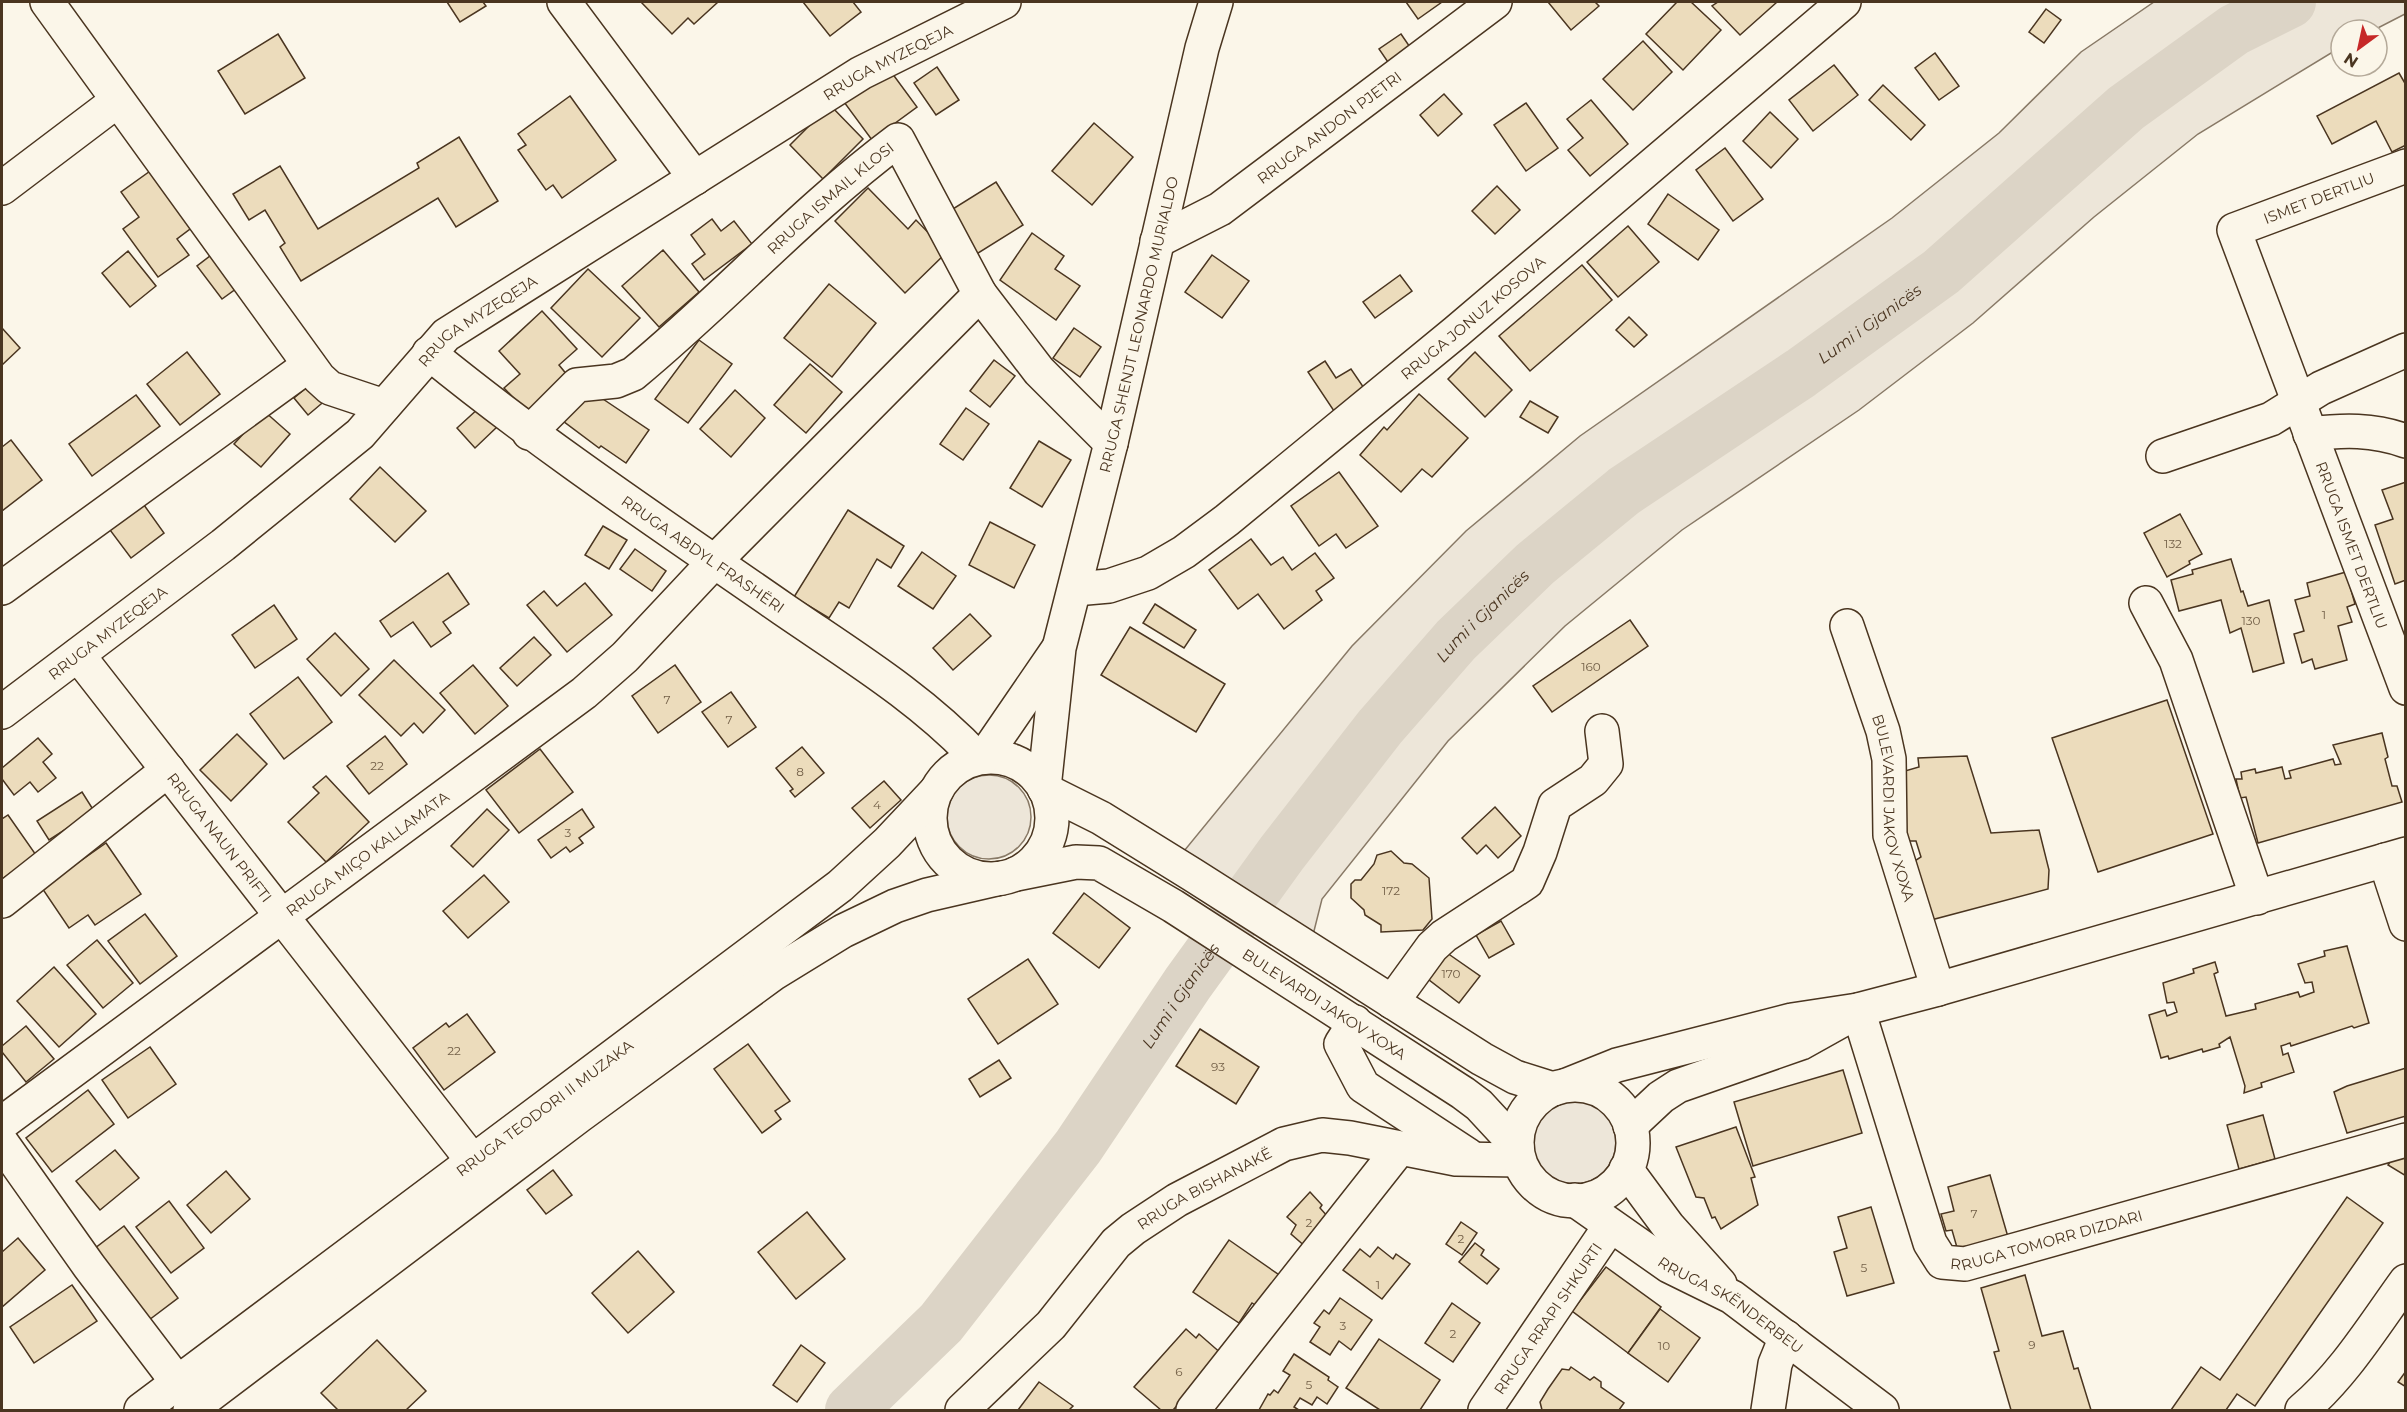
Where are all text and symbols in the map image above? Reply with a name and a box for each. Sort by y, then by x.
north arrow [2329,18,2389,78]
street label: RRUGA MYZEQEJA [819,20,956,104]
text: N [2341,49,2362,72]
street label: RRUGA ANDON PJETRI [1253,67,1405,187]
street label: RRUGA ISMAIL KLOSI [763,137,897,258]
street label: ISMET DERTLIU [2261,168,2377,228]
street label: RRUGA SHENJT LEONARDO MURIALDO [1094,174,1182,475]
street label: RRUGA JONUZ KOSOVA [1397,251,1549,383]
street label: RRUGA MYZEQEJA [414,270,541,370]
water label: Lumi i Gjanicës [1814,280,1925,367]
street label: RRUGA ISMET DERTLIU [2312,459,2392,631]
street label: RRUGA ABDYL FRASHËRI [618,491,788,617]
house number: 132 [2164,536,2182,551]
water label: Lumi i Gjanicës [1432,566,1533,666]
street label: RRUGA MYZEQEJA [44,581,171,683]
house number: 1 [2322,607,2326,622]
house number: 130 [2241,613,2261,628]
house number: 160 [1581,659,1601,674]
house number: 7 [663,692,671,707]
street label: BULEVARDI JAKOV XOXA [1868,711,1920,904]
house number: 7 [725,712,733,727]
house number: 22 [370,758,384,773]
house number: 8 [796,764,804,779]
street label: RRUGA NAUN PRIFTI [164,768,277,906]
street label: RRUGA MIÇO KALLAMATA [282,787,453,920]
house number: 4 [873,797,881,812]
house number: 3 [565,825,572,840]
house number: 172 [1382,883,1400,898]
water label: Lumi i Gjanicës [1138,939,1223,1052]
street label: BULEVARDI JAKOV XOXA [1239,944,1410,1064]
house number: 170 [1441,966,1461,981]
street label: RRUGA TEODORI II MUZAKA [452,1035,637,1180]
house number: 22 [447,1043,461,1058]
house number: 93 [1211,1059,1225,1074]
street label: RRUGA BISHANAKË [1133,1143,1275,1233]
street label: RRUGA TOMORR DIZDARI [1949,1205,2145,1274]
house number: 7 [1970,1206,1978,1221]
house number: 2 [1306,1215,1313,1230]
house number: 2 [1458,1231,1465,1246]
street label: RRUGA RRAPI SHKURTI [1489,1239,1606,1398]
street label: RRUGA SKËNDERBEU [1654,1252,1807,1357]
house number: 5 [1861,1260,1868,1275]
house number: 1 [1376,1277,1380,1292]
house number: 3 [1340,1318,1347,1333]
house number: 2 [1450,1326,1457,1341]
house number: 9 [2028,1337,2036,1352]
house number: 10 [1658,1338,1670,1353]
house number: 6 [1175,1364,1183,1379]
house number: 5 [1306,1377,1313,1392]

